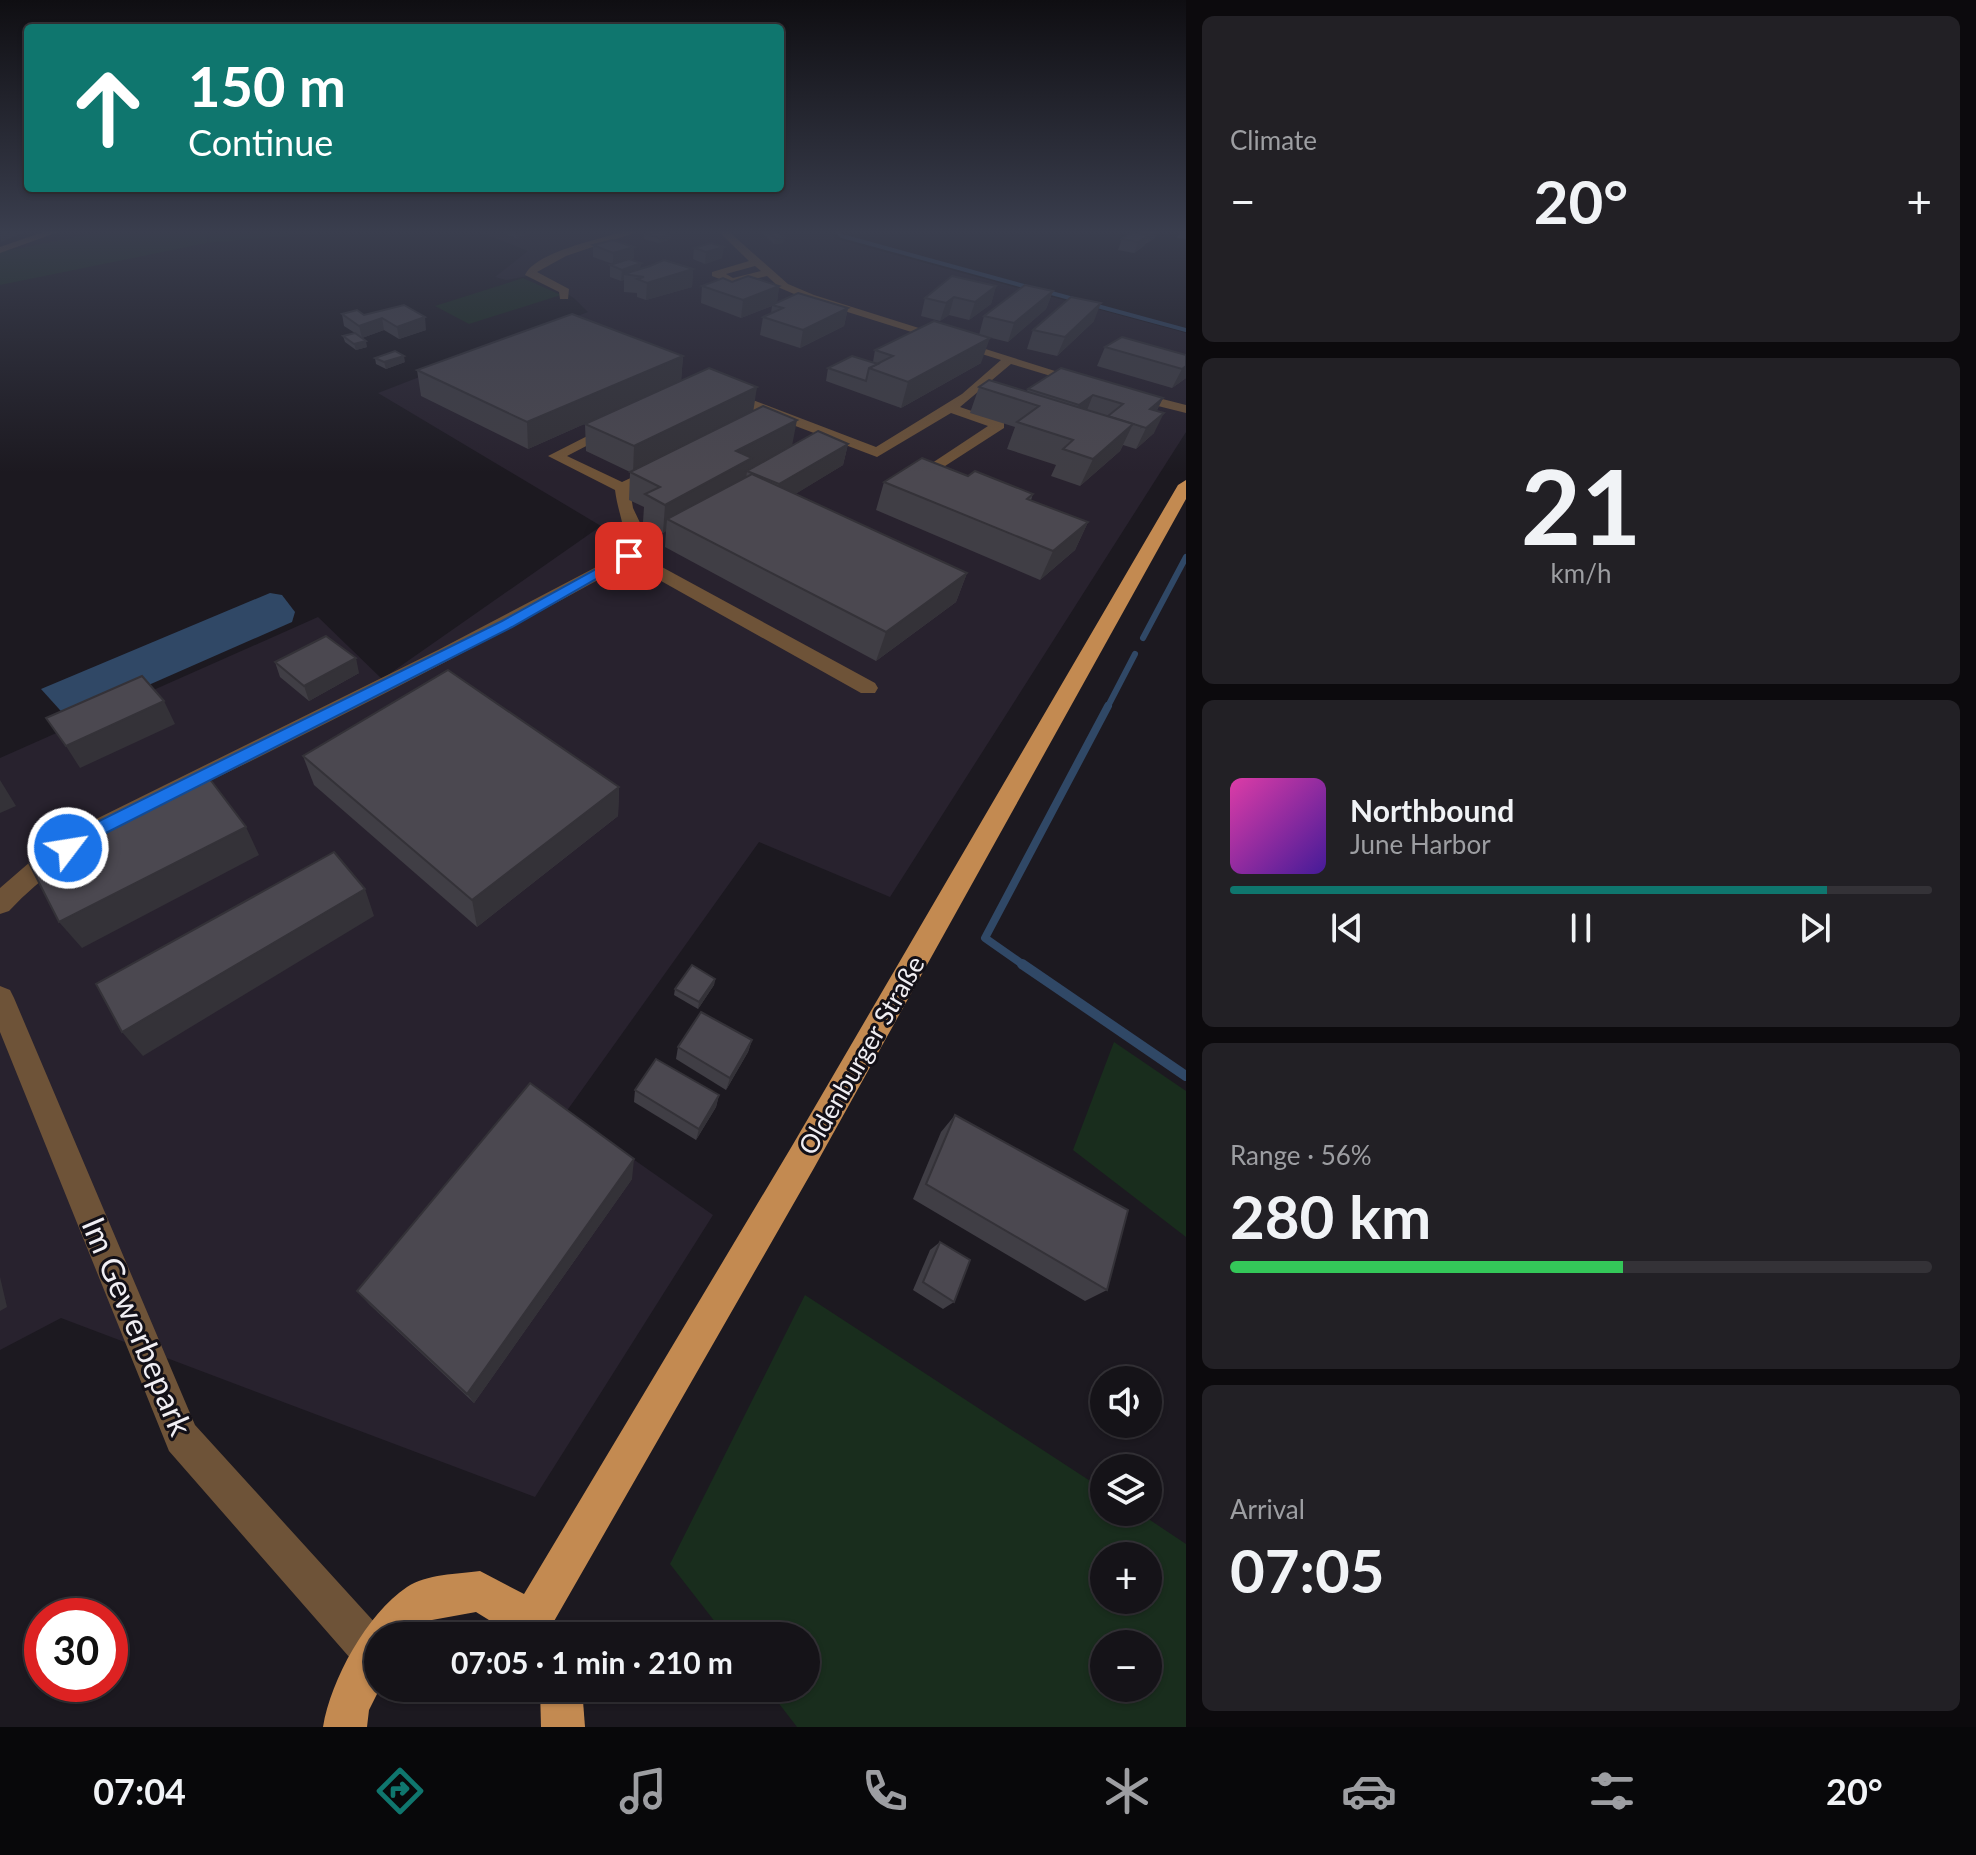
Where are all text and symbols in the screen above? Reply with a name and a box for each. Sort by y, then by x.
text: 150 m [188,52,346,119]
icon: ahead [56,56,160,160]
text: Continue [188,120,333,164]
text: Climate [1230,124,1317,156]
text: 20° [1534,165,1628,237]
text: − [1230,175,1256,227]
text: + [1906,175,1932,227]
text: 21 [1521,442,1641,567]
pin [595,522,663,590]
icon: arrive [607,534,651,578]
text: km/h [1551,557,1611,589]
text: Northbound [1350,792,1514,828]
position arrow [26,806,110,890]
text: June Harbor [1350,828,1491,860]
icon: previous [1325,906,1369,950]
icon: pause [1559,906,1603,950]
icon: next [1793,906,1837,950]
street label: Oldenburger Straße [791,950,931,1160]
text: Range · 56% [1230,1139,1372,1171]
text: 280 km [1230,1180,1431,1252]
street label: Im Gewerbepark [74,1211,202,1442]
map controls [1090,1366,1162,1702]
button: sound [1090,1366,1162,1438]
button: layers [1090,1454,1162,1526]
text: Arrival [1230,1493,1305,1525]
text: 07:05 [1230,1534,1385,1606]
button: + [1090,1542,1162,1614]
speed limit sign: 30 [24,1598,128,1702]
button: − [1090,1630,1162,1702]
text: 07:05 · 1 min · 210 m [451,1644,733,1680]
icon: directions [372,1763,428,1819]
icon: music [615,1763,671,1819]
icon: phone [857,1763,913,1819]
icon: climate [1099,1763,1155,1819]
icon: car [1341,1763,1397,1819]
icon: filters [1584,1763,1640,1819]
text: 07:04 [93,1769,186,1813]
text: 20° [1826,1769,1883,1813]

